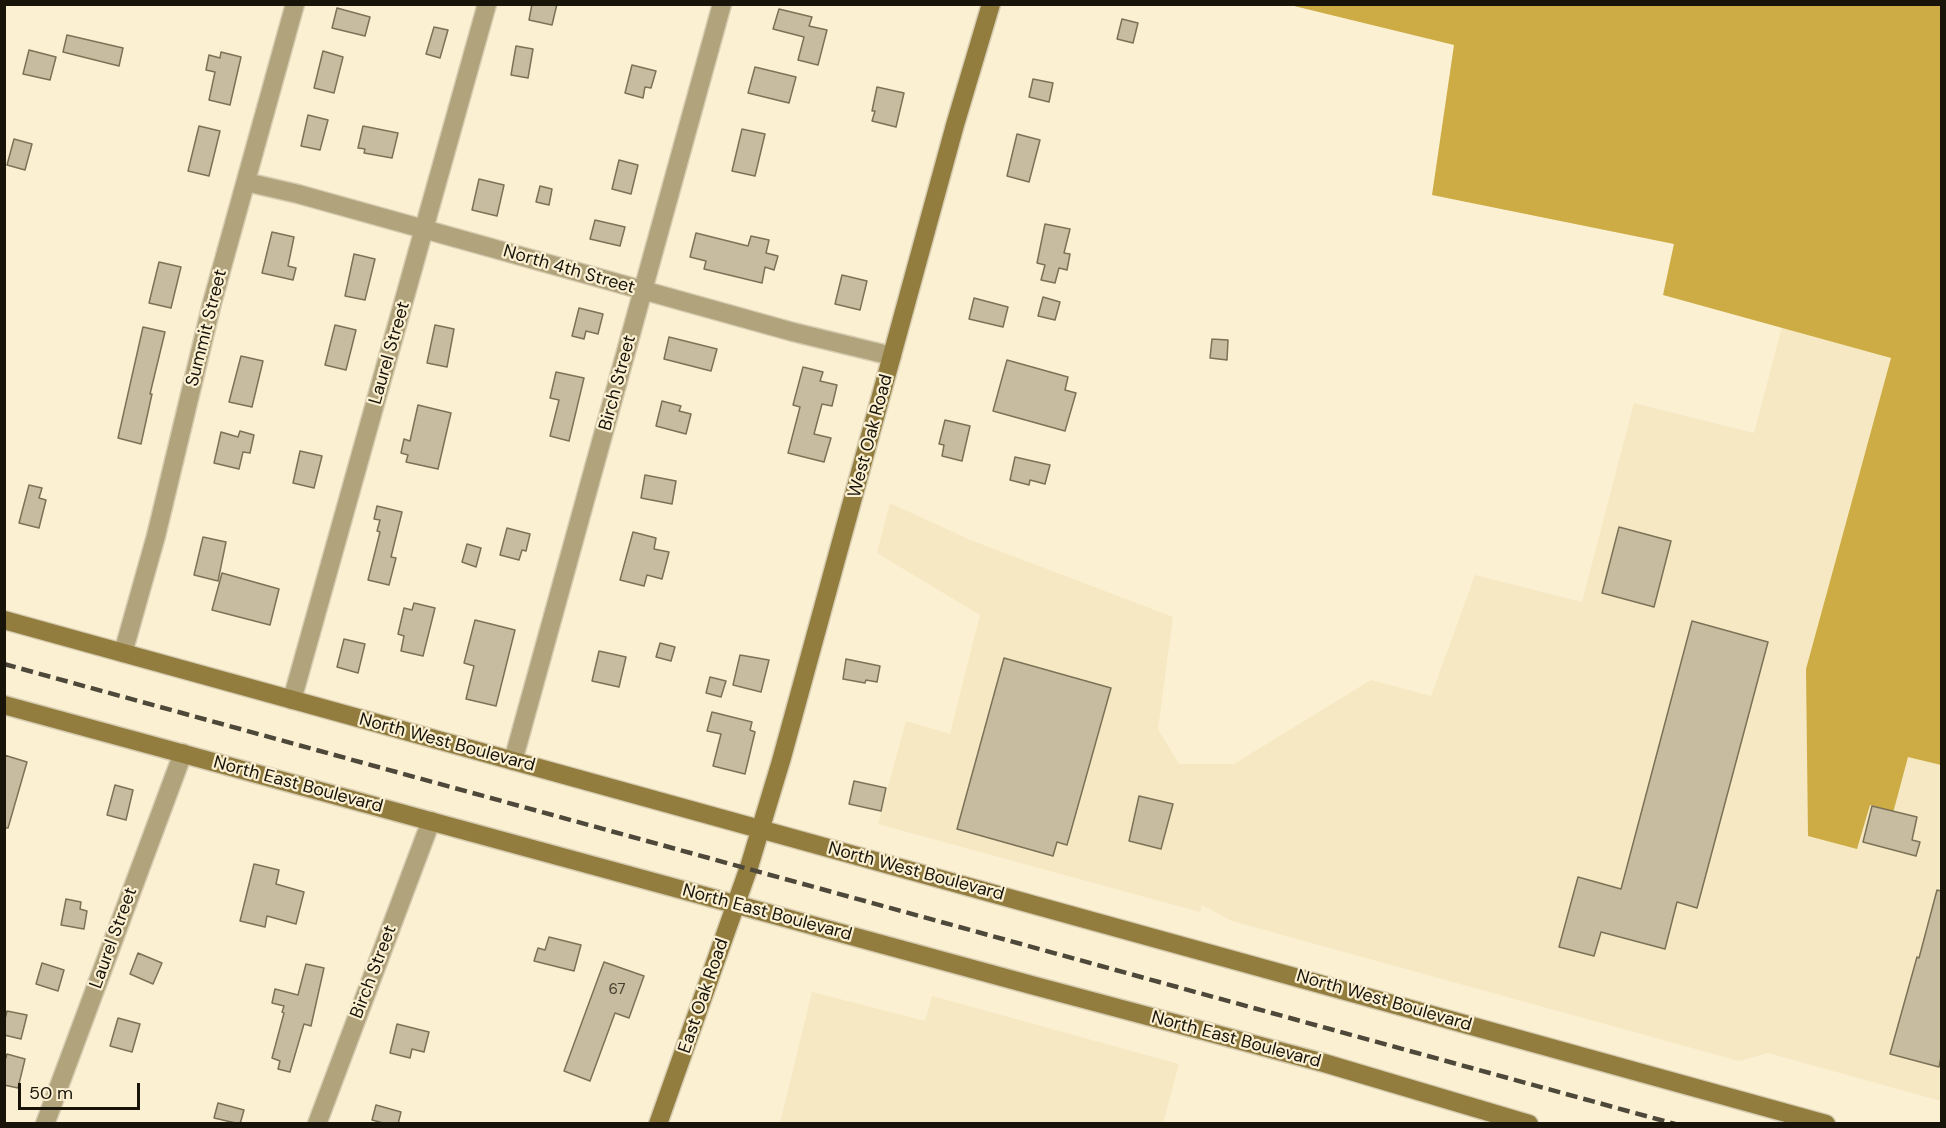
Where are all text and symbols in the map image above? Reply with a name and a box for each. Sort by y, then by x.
street label: North 4th Street [501,241,637,299]
street label: Summit Street [182,267,232,389]
street label: Laurel Street [365,299,415,407]
street label: Birch Street [595,333,641,433]
street label: West Oak Road [844,372,898,500]
street label: North West Boulevard [357,709,537,777]
street label: North East Boulevard [211,752,385,818]
street label: North West Boulevard [826,838,1006,906]
street label: North East Boulevard [680,880,854,946]
street label: Laurel Street [86,885,142,991]
street label: Birch Street [346,922,402,1022]
street label: East Oak Road [674,936,734,1056]
street label: North West Boulevard [1294,966,1474,1036]
house number: 67 [608,981,626,999]
street label: North East Boulevard [1149,1007,1323,1073]
scale bar [21,1071,142,1109]
text: 50 m [29,1081,73,1105]

